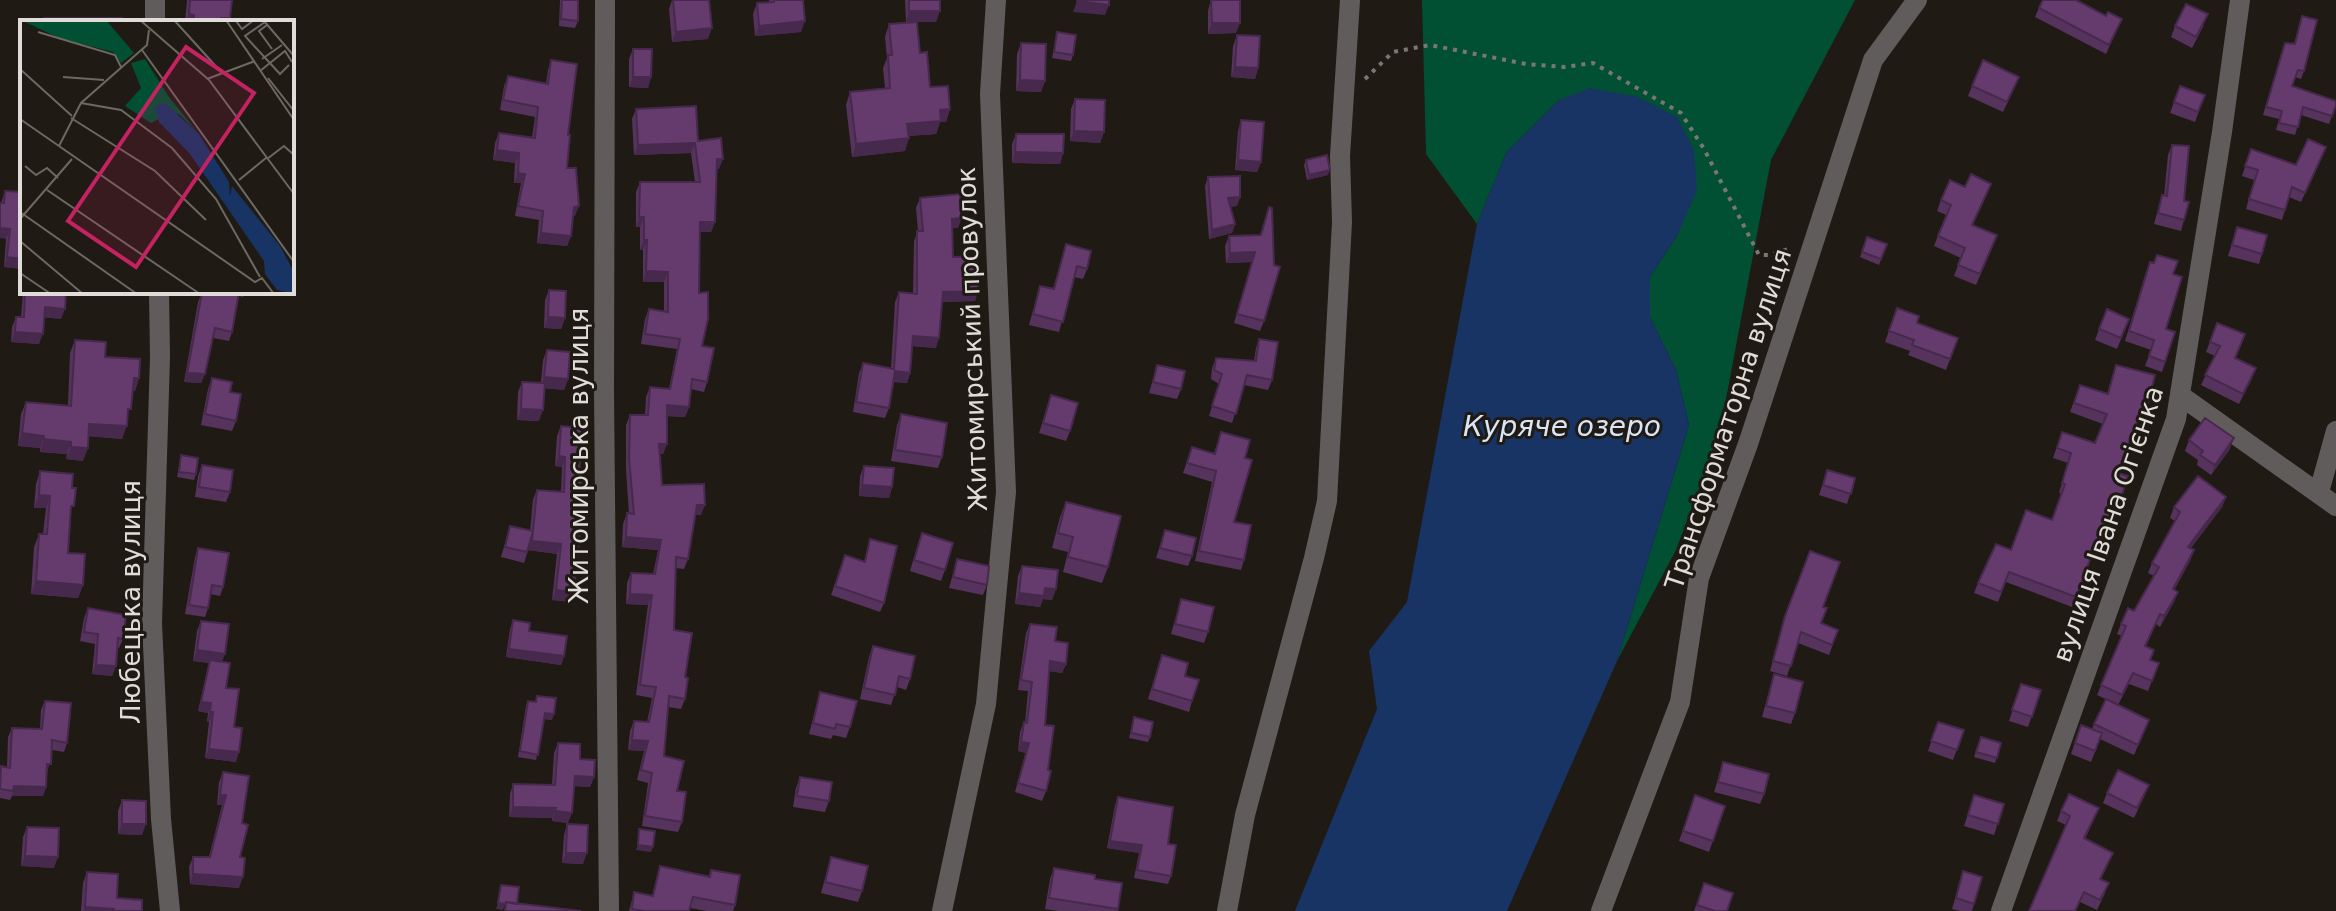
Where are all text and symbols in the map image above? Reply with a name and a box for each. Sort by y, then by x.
inset map [20,20,294,294]
street label: Житомирський провулок [951,166,993,512]
street label: Трансформаторна вулиця [1658,245,1797,594]
street label: Житомирська вулиця [564,308,594,604]
street label: вулиця Івана Огієнка [2047,382,2169,666]
water label: Куряче озеро [1463,410,1661,443]
street label: Любецька вулиця [116,480,146,724]

